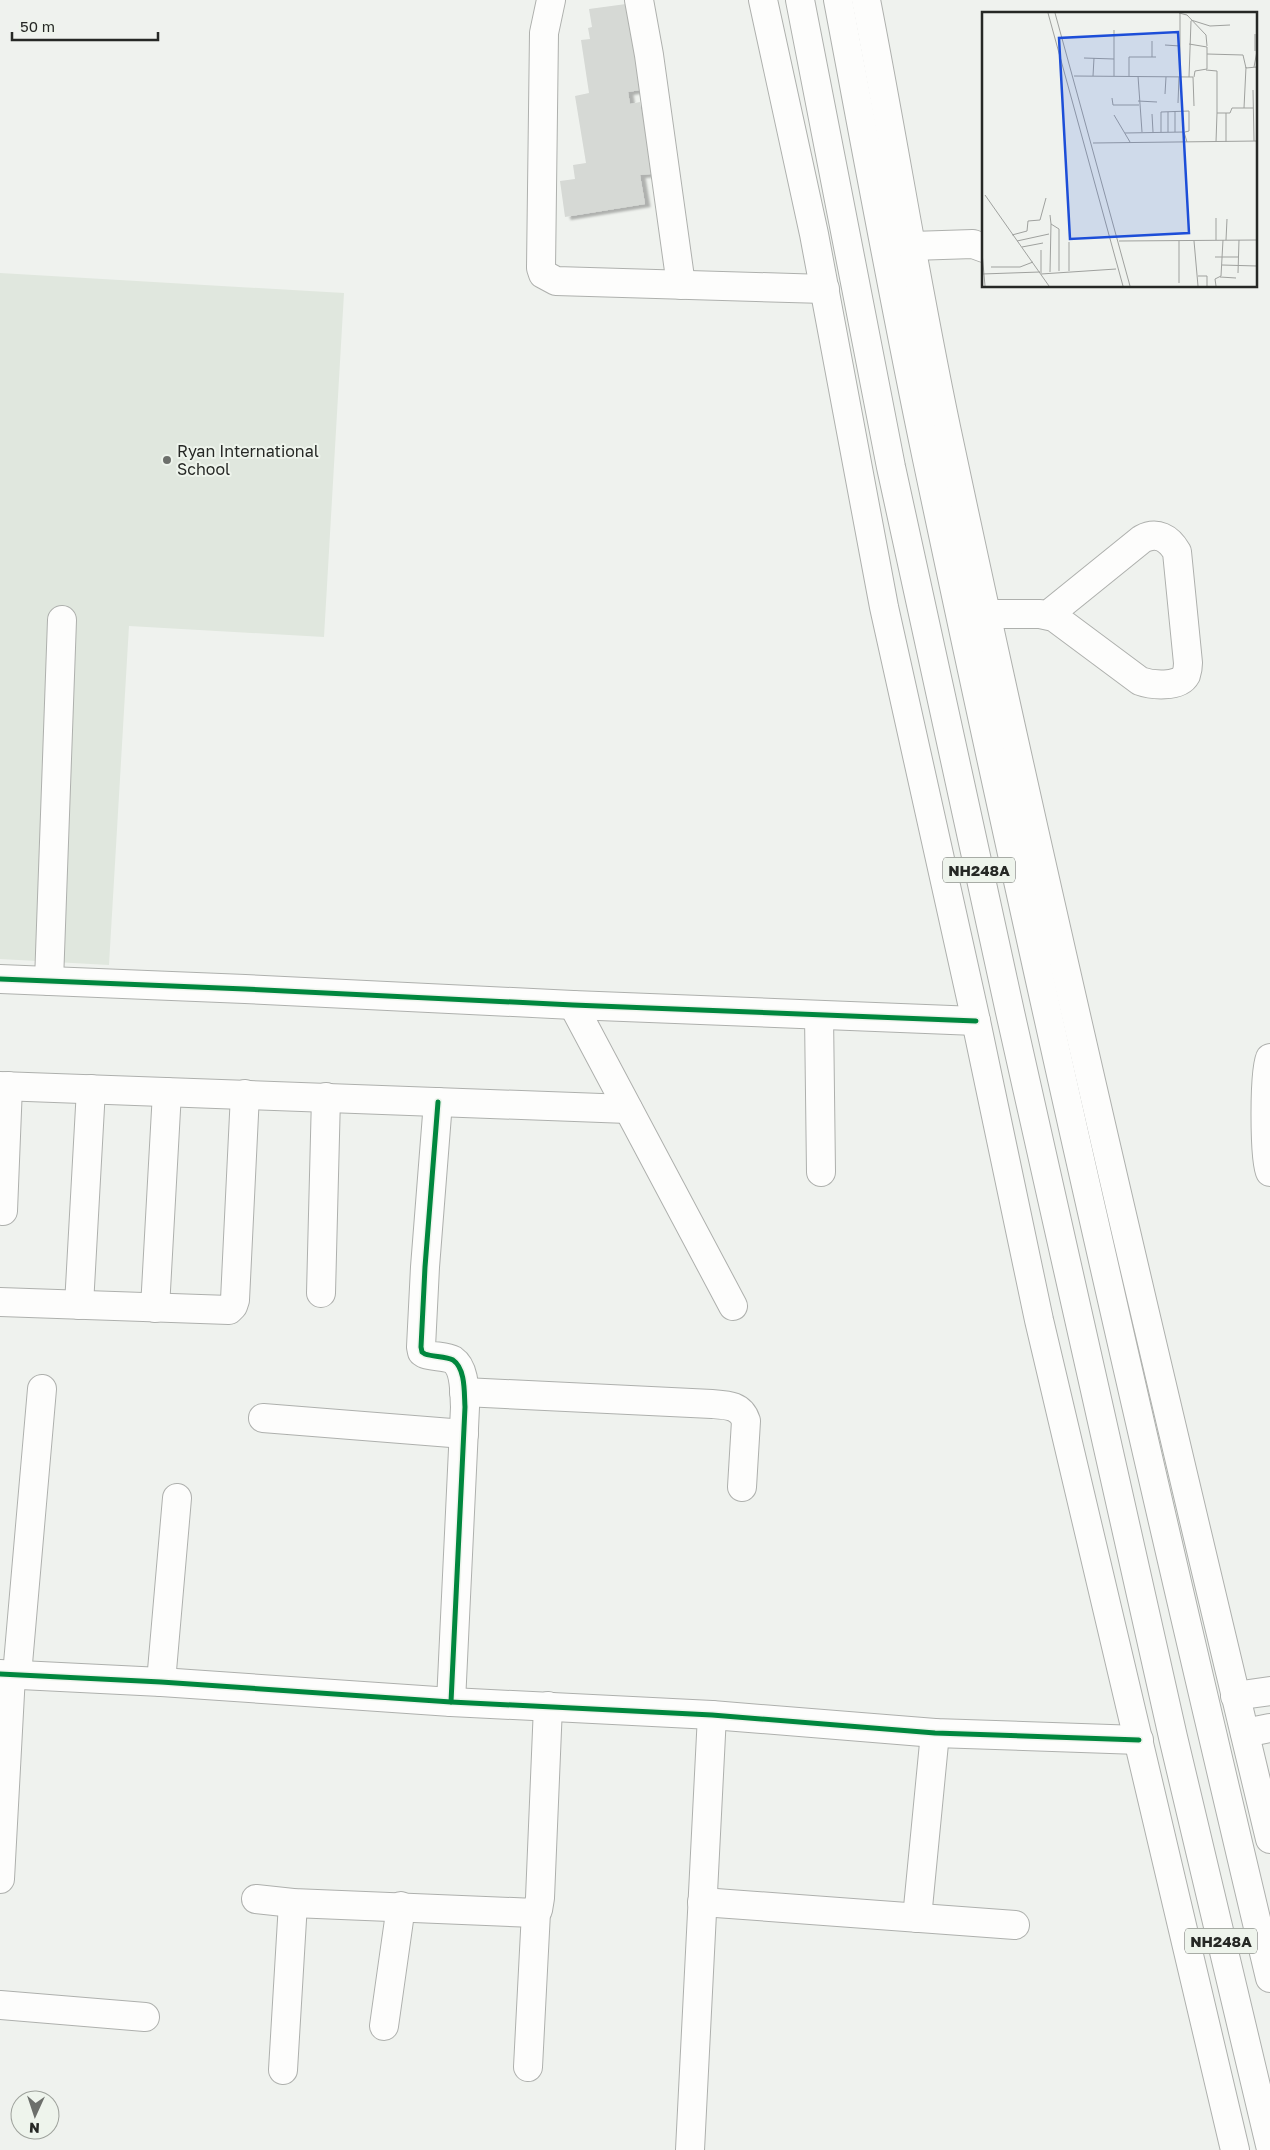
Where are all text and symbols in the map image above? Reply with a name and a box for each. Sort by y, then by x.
scale bar [12,10,159,42]
inset map [982,12,1258,288]
text: 50 m [20,17,55,35]
place label: Ryan International School [177,441,319,479]
marker: Ryan International School [161,454,173,466]
road number: NH248A [943,858,1015,882]
road number: NH248A [1185,1928,1257,1954]
north arrow [10,2090,60,2140]
text: N [29,2120,40,2137]

